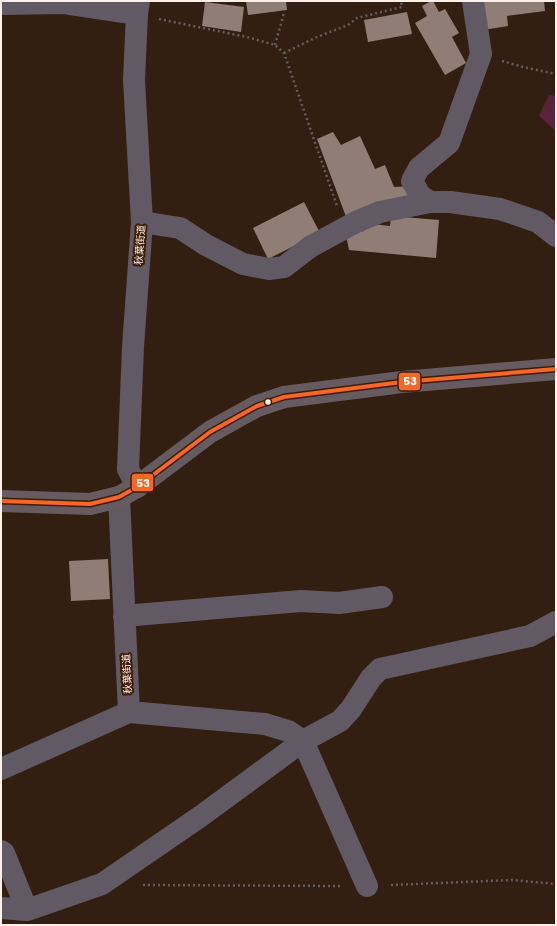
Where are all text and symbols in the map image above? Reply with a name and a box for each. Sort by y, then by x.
street label: 秋葉街道 [131,225,149,265]
line badge: 53 [398,372,421,391]
text: 53 [403,373,417,389]
unlabelled marker [263,397,273,407]
line badge: 53 [131,473,154,492]
text: 53 [136,475,150,491]
street label: 秋葉街道 [118,654,136,694]

